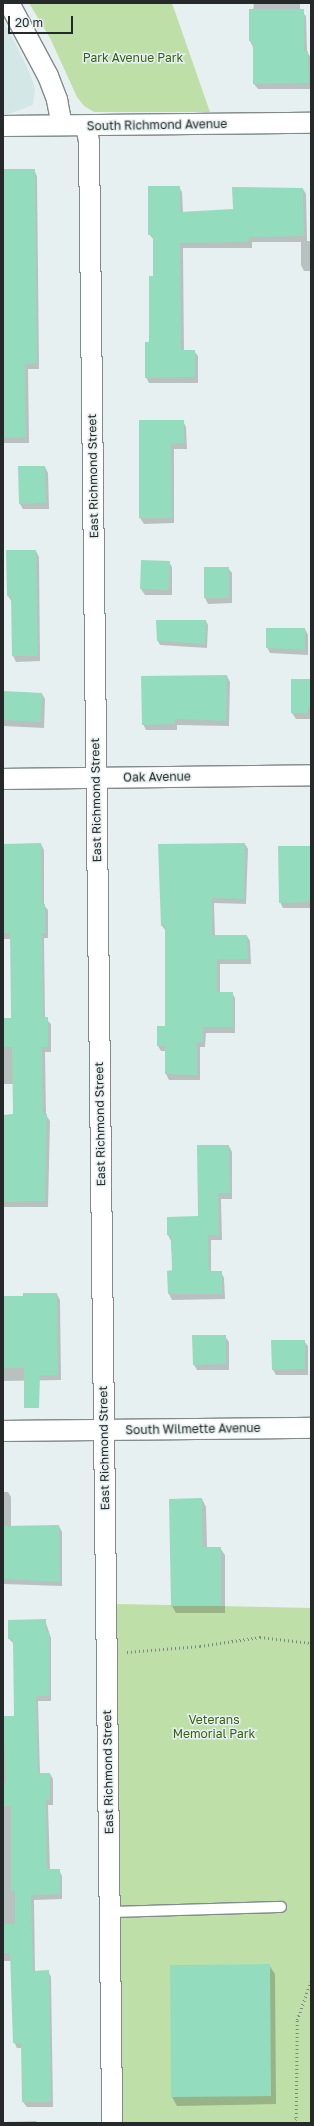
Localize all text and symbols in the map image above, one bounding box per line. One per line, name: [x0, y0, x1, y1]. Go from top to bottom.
scale bar: [10, 8, 75, 34]
text: 20 m: [15, 15, 43, 30]
park label: Park Avenue Park: [83, 51, 183, 65]
street label: South Richmond Avenue: [87, 117, 227, 133]
street label: East Richmond Street: [85, 414, 101, 538]
street label: East Richmond Street: [88, 738, 104, 862]
street label: Oak Avenue: [123, 769, 191, 785]
street label: East Richmond Street: [92, 1062, 108, 1186]
street label: East Richmond Street: [96, 1386, 112, 1510]
street label: South Wilmette Avenue: [125, 1421, 261, 1437]
street label: East Richmond Street: [100, 1710, 116, 1834]
park label: Veterans Memorial Park: [173, 1713, 255, 1741]

